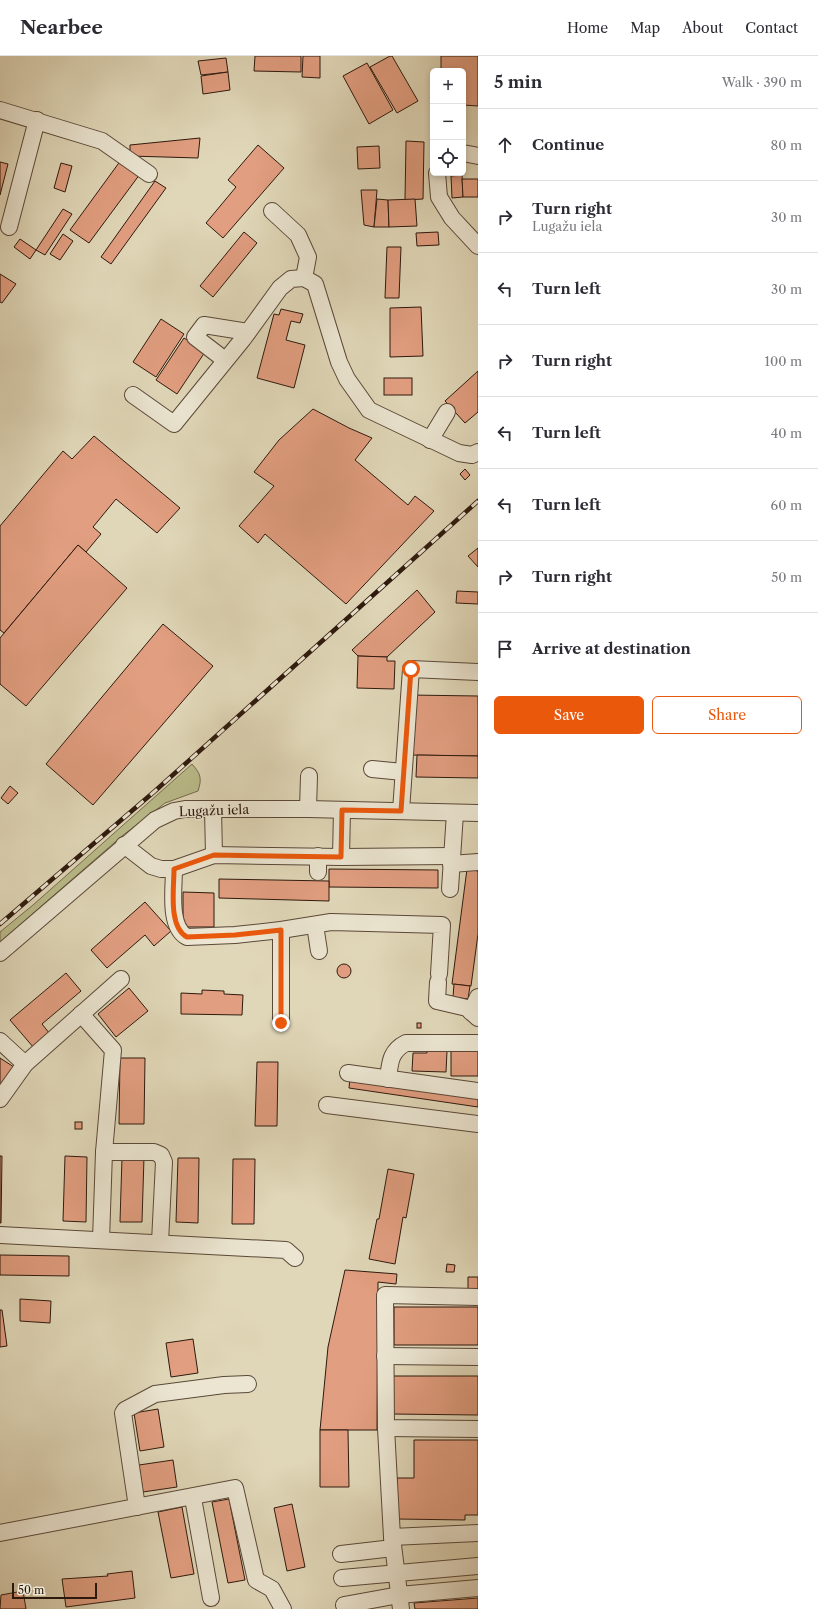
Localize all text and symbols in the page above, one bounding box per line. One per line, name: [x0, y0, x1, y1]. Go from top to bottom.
text: Nearbee: [20, 16, 103, 39]
text: Home: [567, 19, 608, 37]
text: Map: [630, 19, 660, 37]
text: About: [682, 19, 723, 37]
text: Contact: [745, 19, 798, 37]
map controls: [430, 68, 466, 176]
button: +: [430, 68, 466, 104]
text: 5 min: [494, 72, 542, 92]
text: Walk · 390 m: [722, 74, 802, 90]
button: −: [430, 104, 466, 140]
icon: ahead: [494, 134, 516, 156]
text: Continue: [532, 135, 604, 154]
text: 80 m: [770, 137, 802, 153]
button: locate: [430, 140, 466, 176]
text: Turn right: [532, 199, 612, 218]
icon: right: [494, 206, 516, 228]
text: 30 m: [771, 209, 802, 225]
text: Lugažu iela: [532, 218, 602, 234]
icon: left: [494, 278, 516, 300]
text: Turn left: [532, 279, 601, 298]
text: 30 m: [771, 281, 802, 297]
icon: right: [494, 350, 516, 372]
text: Turn right: [532, 351, 612, 370]
text: 100 m: [764, 353, 802, 369]
icon: left: [494, 422, 516, 444]
text: Turn left: [532, 423, 601, 442]
text: 40 m: [771, 425, 802, 441]
icon: left: [494, 494, 516, 516]
text: Turn left: [532, 495, 601, 514]
text: 60 m: [771, 497, 802, 513]
icon: right: [494, 566, 516, 588]
text: Turn right: [532, 567, 612, 586]
text: 50 m: [771, 569, 802, 585]
icon: arrive: [494, 638, 516, 660]
text: Arrive at destination: [532, 639, 691, 658]
route start: [402, 660, 420, 678]
button: Save: [494, 696, 644, 734]
button: Share: [652, 696, 802, 734]
street label: Lugažu iela: [179, 801, 250, 819]
route end: [272, 1014, 290, 1032]
scale bar: [12, 1581, 97, 1600]
text: 50 m: [18, 1583, 44, 1597]

